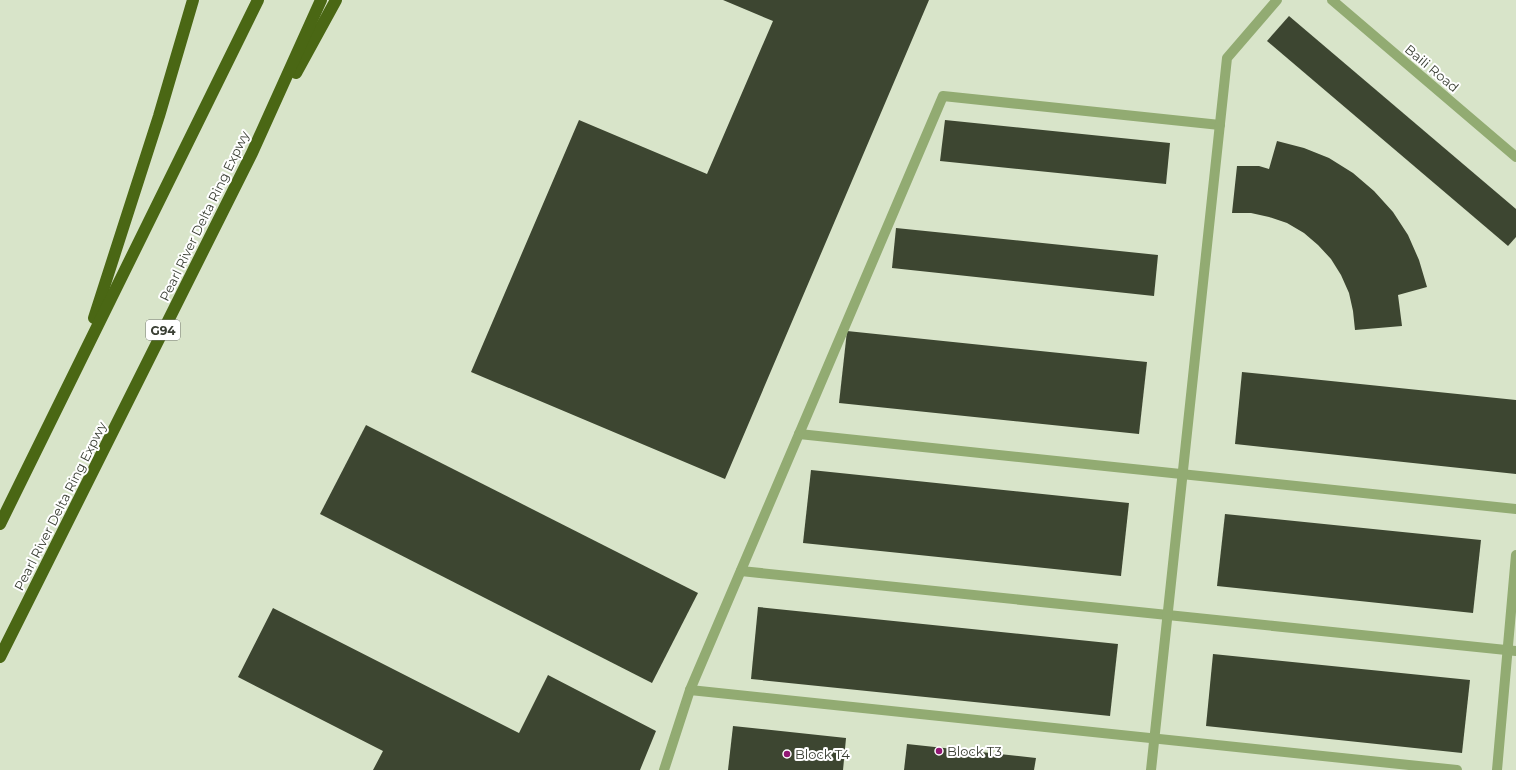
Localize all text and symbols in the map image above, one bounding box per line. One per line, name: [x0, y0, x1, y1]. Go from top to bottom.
street label: Baili Road: [1402, 41, 1462, 95]
street label: Pearl River Delta Ring Expwy: [156, 127, 253, 304]
road number: G94: [146, 320, 180, 340]
street label: Pearl River Delta Ring Expwy: [10, 418, 110, 593]
place label: Block T3: [947, 743, 1002, 759]
place label: Block T4: [795, 746, 850, 762]
marker: Block T3: [934, 746, 944, 756]
marker: Block T4: [782, 749, 792, 759]

